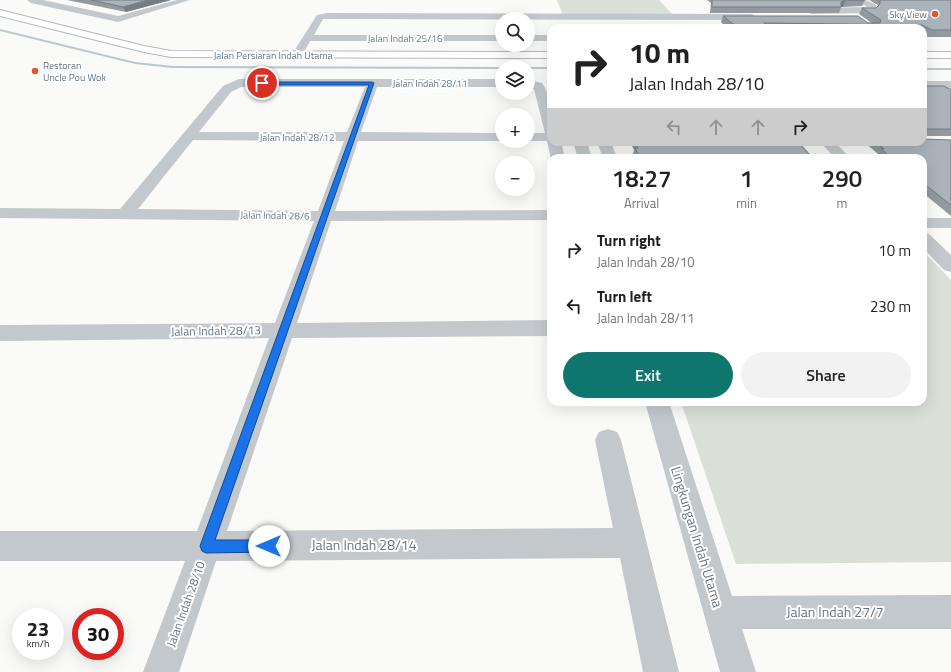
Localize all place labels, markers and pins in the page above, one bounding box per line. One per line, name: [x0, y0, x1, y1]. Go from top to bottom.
place label: Sky View: [889, 7, 927, 22]
marker: Sky View: [930, 9, 940, 19]
place label: Restoran Uncle Pou Wok: [43, 58, 106, 85]
marker: Restoran Uncle Pou Wok: [30, 66, 40, 76]
pin: [245, 66, 279, 100]

